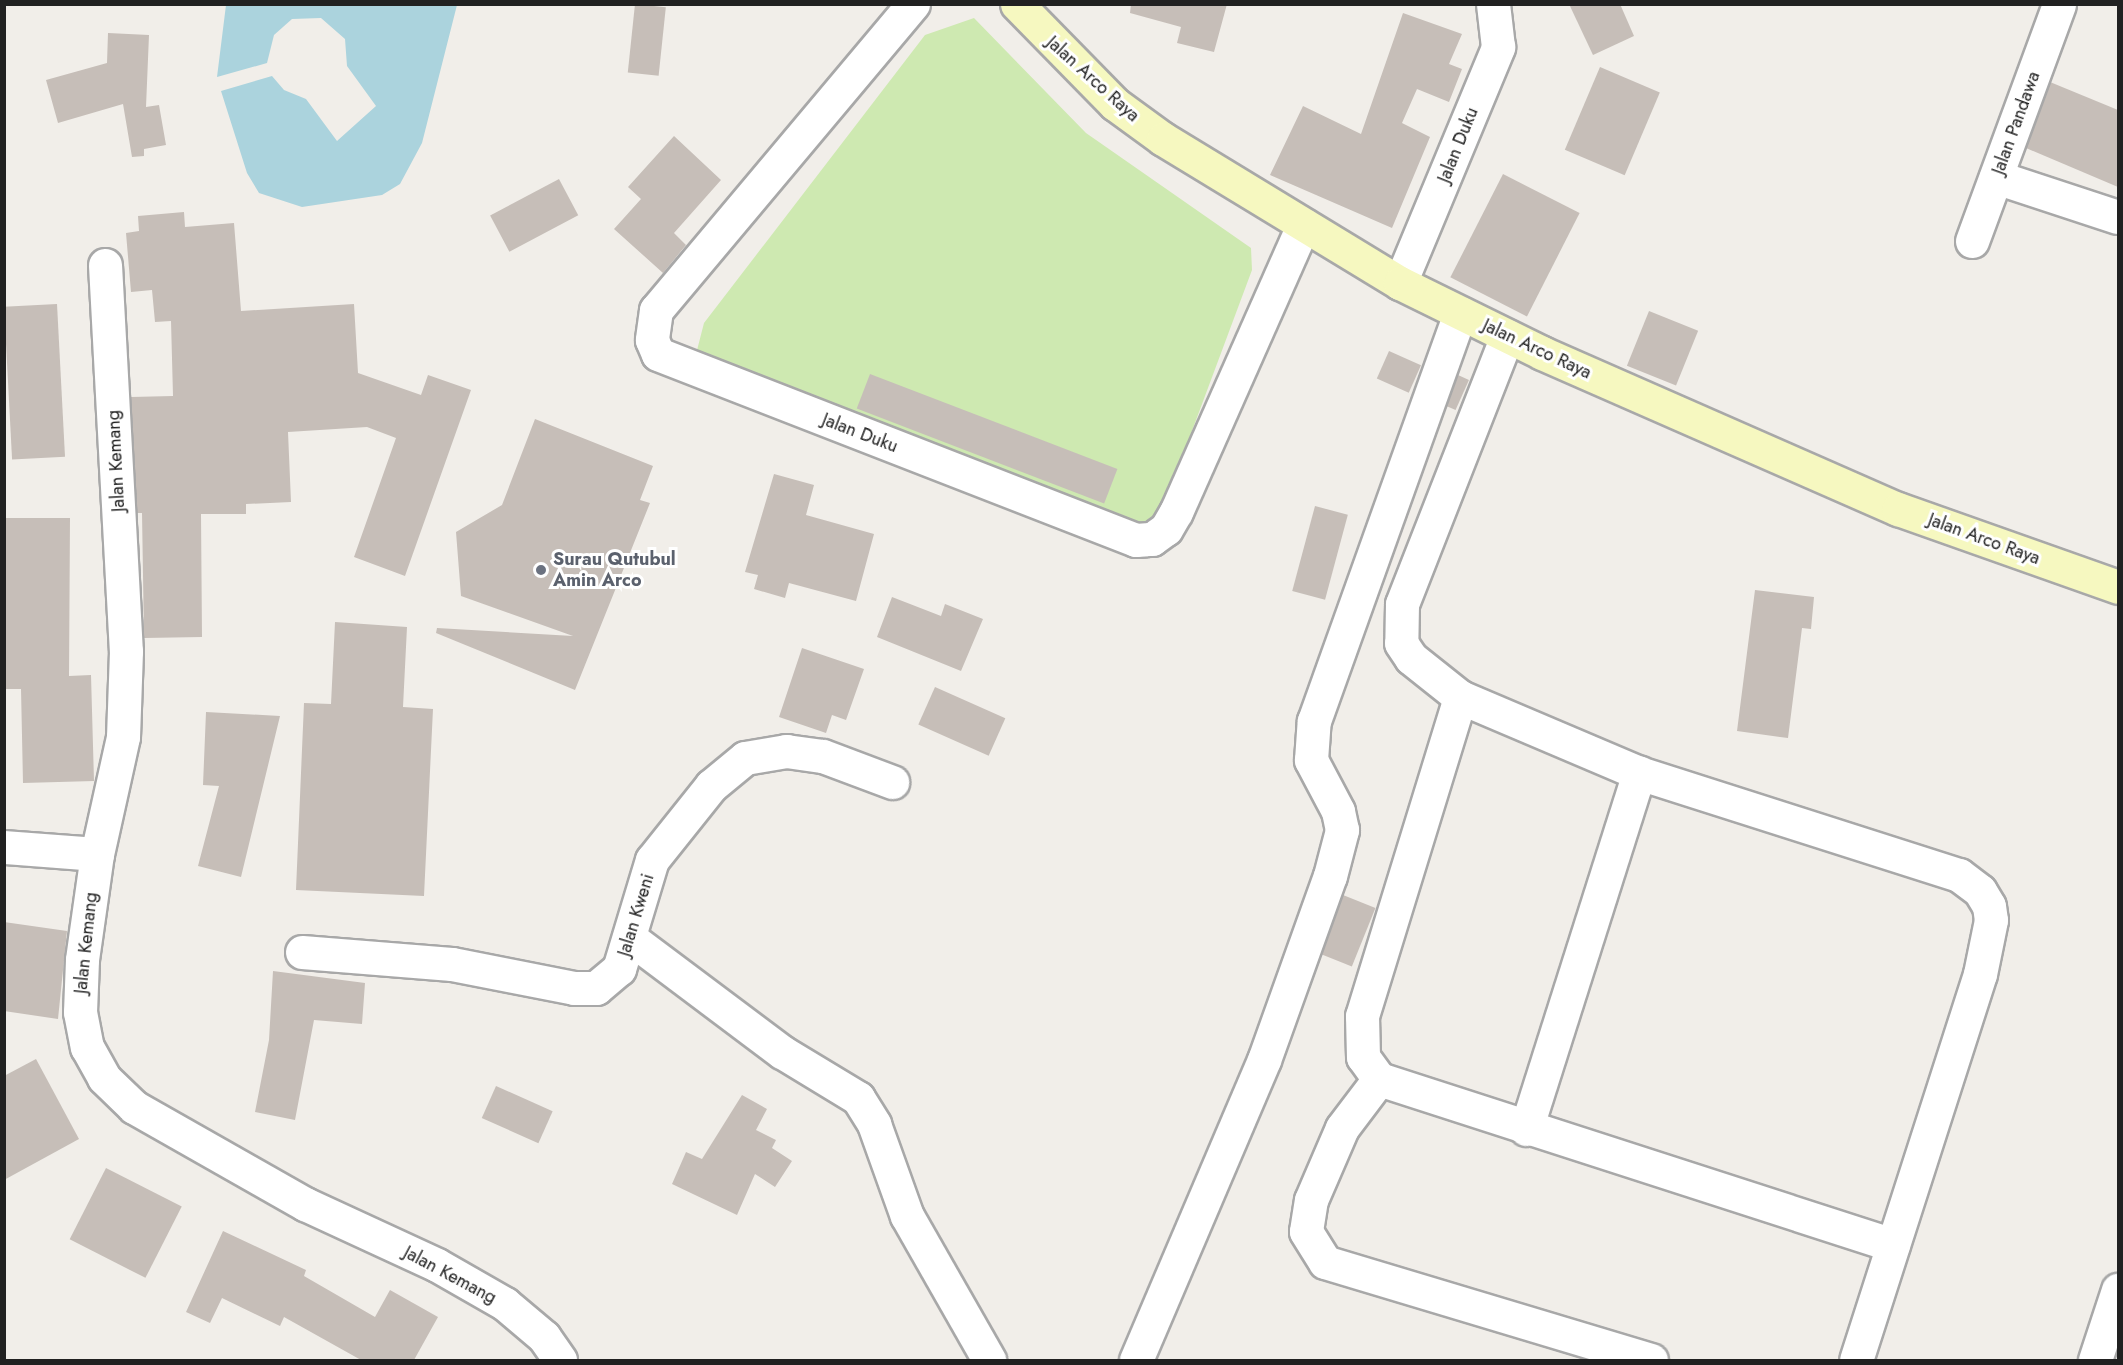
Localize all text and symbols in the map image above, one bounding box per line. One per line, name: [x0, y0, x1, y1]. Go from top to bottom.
street label: Jalan Arco Raya: [1042, 32, 1144, 126]
street label: Jalan Pandawa: [1987, 69, 2045, 177]
street label: Jalan Duku: [1433, 104, 1483, 186]
street label: Jalan Arco Raya: [1479, 314, 1595, 384]
street label: Jalan Duku: [819, 409, 901, 457]
street label: Jalan Kemang: [103, 410, 129, 512]
street label: Jalan Arco Raya: [1925, 509, 2043, 569]
place label: Surau Qutubul Amin Arco: [553, 549, 676, 592]
marker: Surau Qutubul Amin Arco: [534, 563, 548, 577]
street label: Jalan Kweni: [613, 871, 659, 959]
street label: Jalan Kemang: [70, 891, 102, 995]
street label: Jalan Kemang: [400, 1242, 500, 1308]

